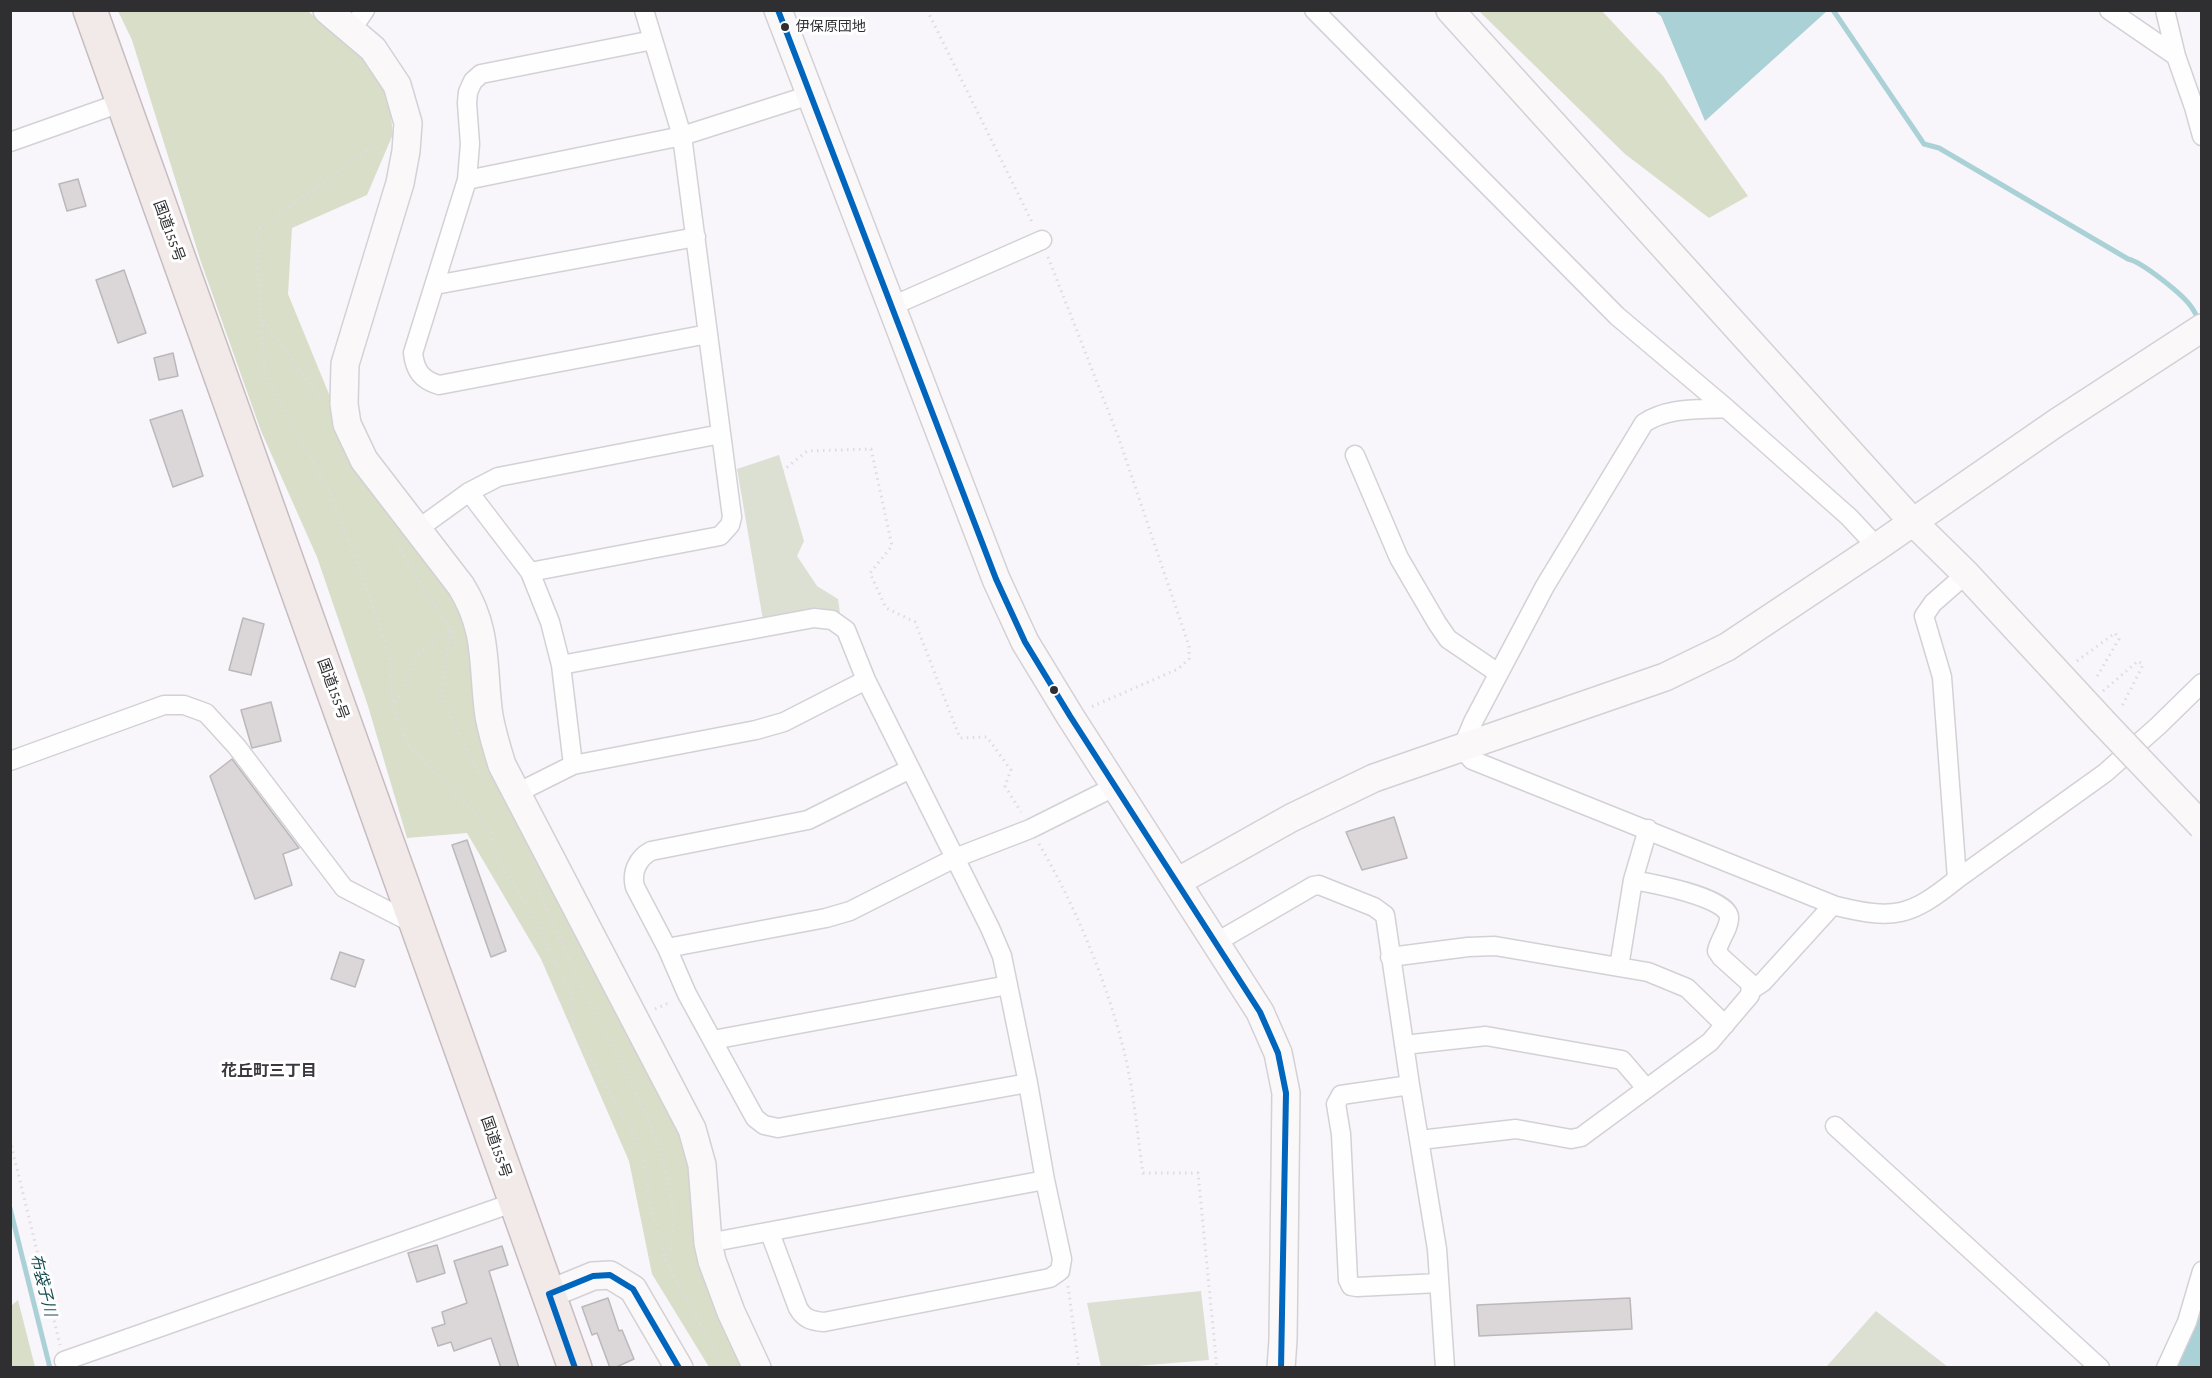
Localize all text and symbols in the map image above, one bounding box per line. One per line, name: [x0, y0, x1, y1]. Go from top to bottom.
place label: 伊保原団地: [796, 19, 866, 35]
marker: 伊保原団地: [779, 21, 791, 33]
street label: 国道155号: [150, 198, 188, 264]
street label: 国道155号: [314, 656, 352, 722]
unlabelled marker: [1048, 684, 1060, 696]
district label: 花丘町三丁目: [221, 1061, 317, 1081]
street label: 国道155号: [477, 1114, 515, 1180]
water label: 布袋子川: [26, 1252, 60, 1318]

